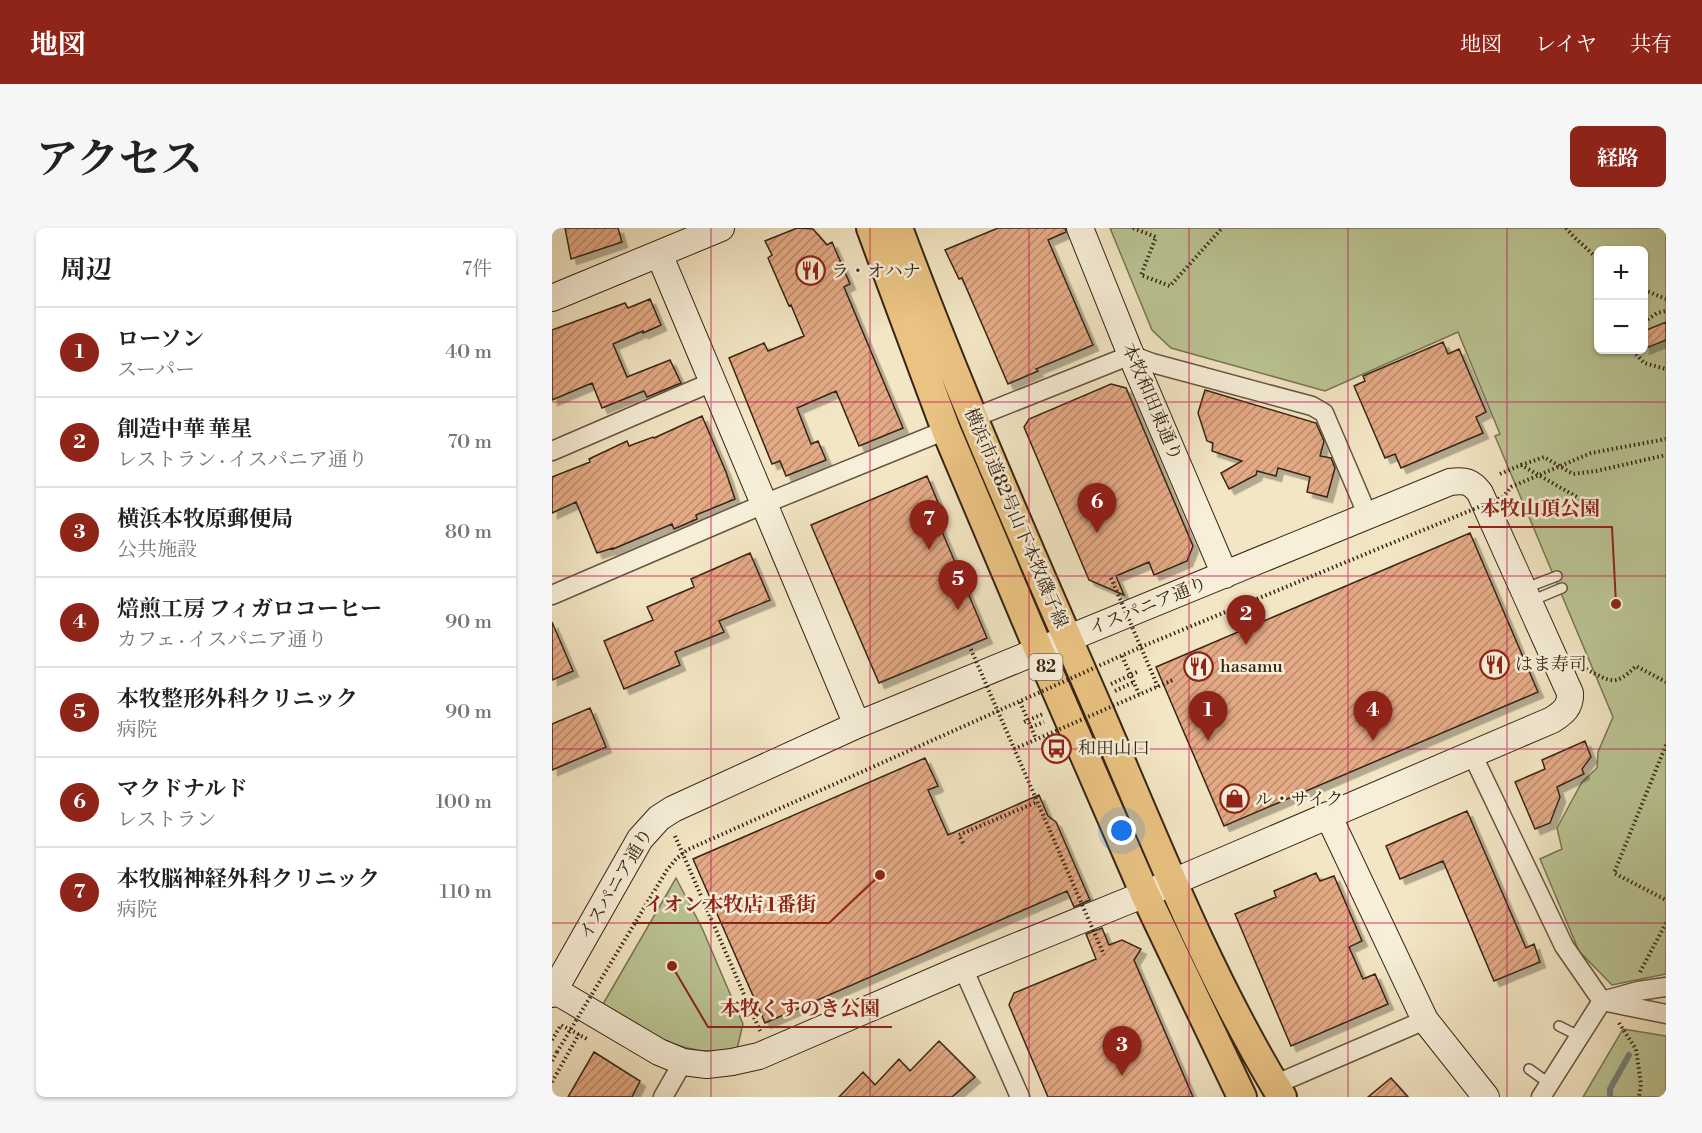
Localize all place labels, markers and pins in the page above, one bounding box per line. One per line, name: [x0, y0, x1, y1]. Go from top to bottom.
restaurant icon: ラ・オハナ: [794, 255, 826, 287]
place label: ラ・オハナ: [831, 260, 921, 283]
pin: 6: [1078, 484, 1116, 533]
callout: 本牧山頂公園: [1468, 489, 1612, 527]
pin: 7: [910, 500, 949, 550]
pin: 5: [938, 560, 978, 610]
pin: 2: [1226, 596, 1266, 645]
restaurant icon: はま寿司: [1478, 648, 1510, 680]
restaurant icon: hasamu: [1183, 650, 1215, 682]
place label: はま寿司: [1515, 653, 1587, 676]
place label: hasamu: [1220, 655, 1284, 678]
pin: 1: [1188, 692, 1228, 741]
pin: 4: [1354, 692, 1392, 741]
bus stop icon: 和田山口: [1041, 732, 1073, 764]
place label: 和田山口: [1078, 737, 1150, 760]
shop icon: ル・サイク: [1218, 783, 1250, 815]
place label: ル・サイク: [1255, 788, 1343, 811]
callout: イオン本牧店 1番街: [632, 885, 829, 923]
callout: 本牧くすのき公園: [708, 989, 892, 1027]
pin: 3: [1102, 1026, 1142, 1076]

